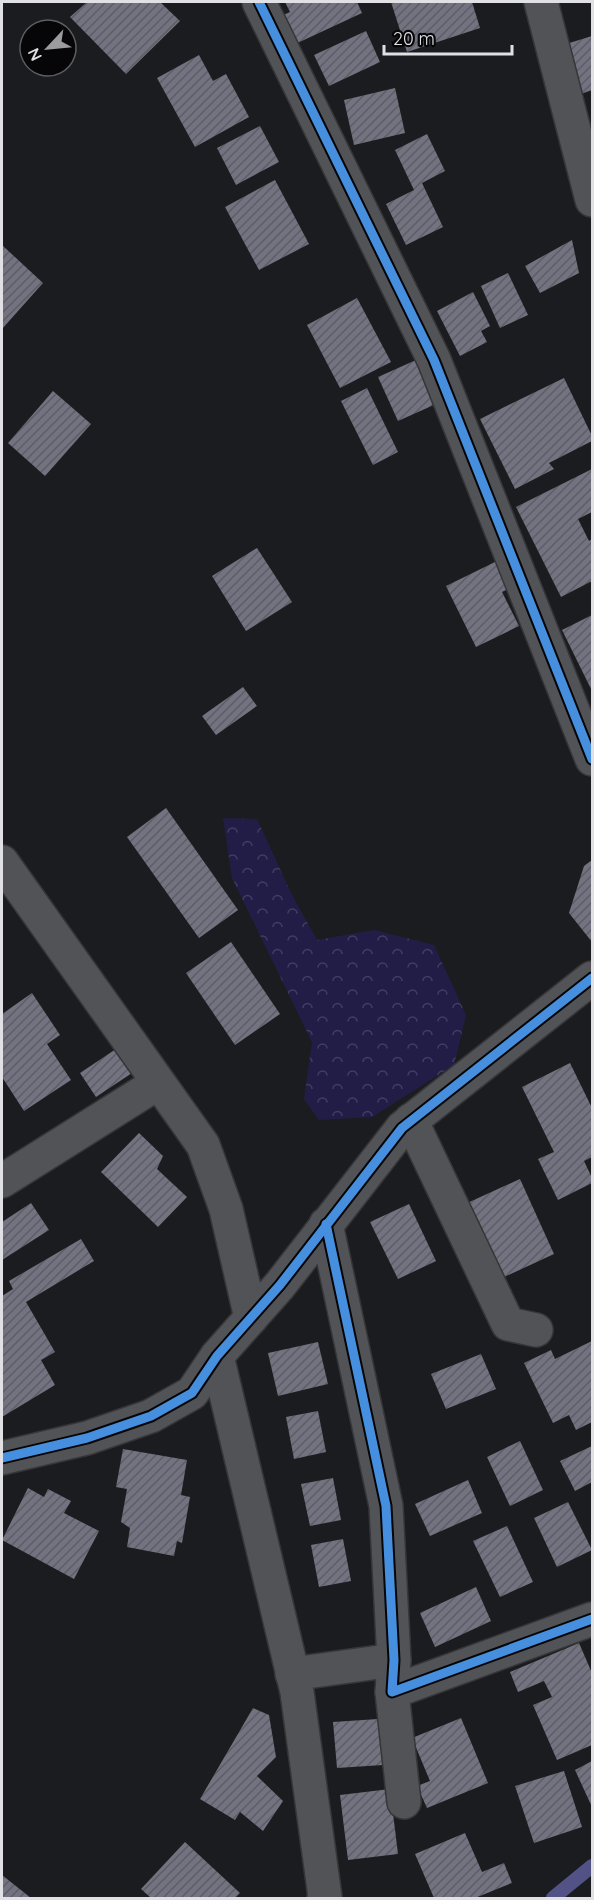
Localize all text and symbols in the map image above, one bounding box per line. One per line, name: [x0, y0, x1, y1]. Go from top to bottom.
north arrow: [18, 18, 78, 78]
scale bar: [384, 18, 512, 56]
text: 20 m: [393, 27, 435, 50]
text: N: [23, 45, 46, 64]

